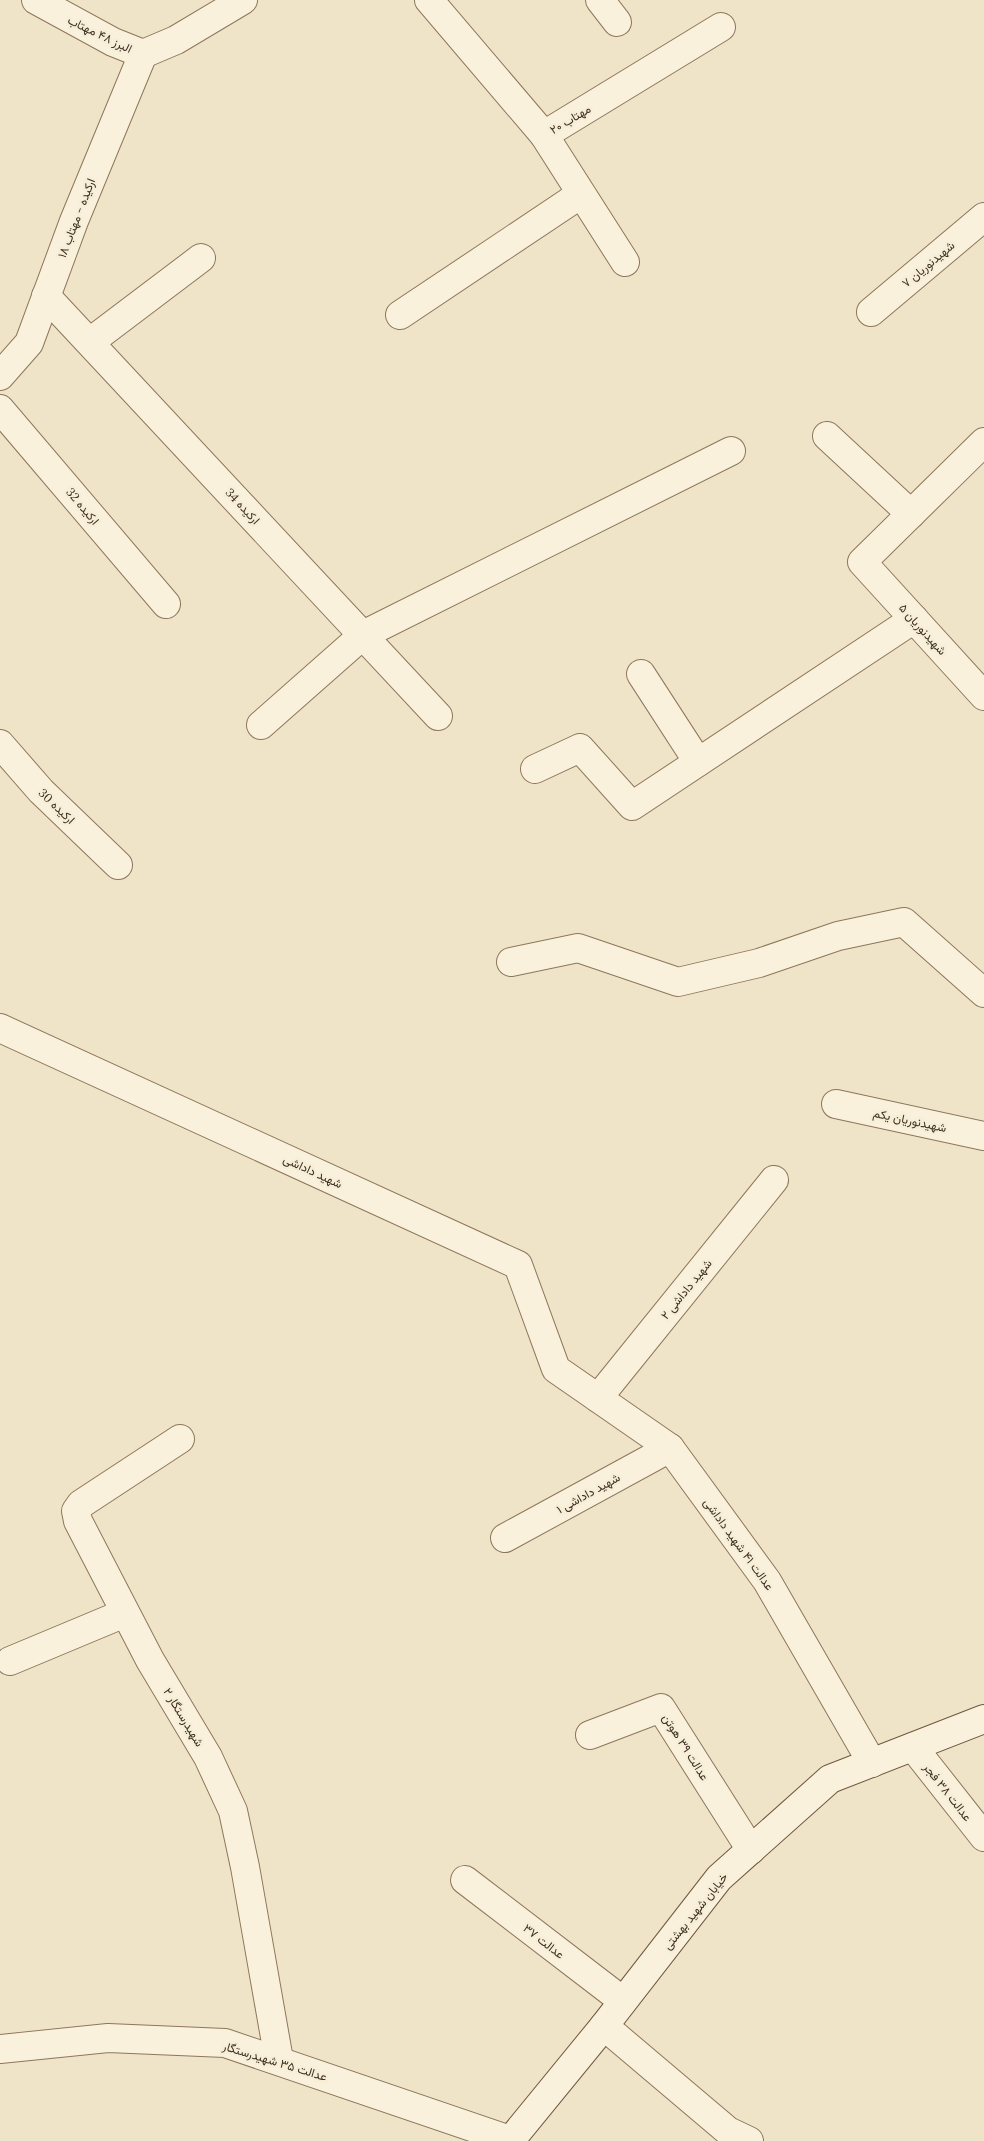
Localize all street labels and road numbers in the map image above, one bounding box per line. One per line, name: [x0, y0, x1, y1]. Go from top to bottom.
street label: البرز ۴۸ مهتاب: [65, 12, 135, 57]
street label: مهتاب ۲۰: [547, 101, 594, 138]
street label: ارکیده - مهتاب ۱۸: [54, 176, 99, 260]
street label: شهیدنوریان ۷: [899, 238, 958, 291]
street label: ارکیده 32: [62, 484, 103, 528]
street label: ارکیده 34: [222, 485, 263, 528]
street label: شهیدنوریان ۵: [895, 600, 950, 659]
street label: ارکیده 30: [35, 785, 78, 828]
street label: شهیدنوریان یکم: [872, 1105, 948, 1136]
street label: شهید داداشی: [281, 1151, 345, 1192]
street label: شهید داداشی ۲: [657, 1256, 716, 1323]
street label: شهید داداشی ۱: [554, 1469, 623, 1517]
street label: عدالت ۴۱ شهید داداشی: [700, 1495, 777, 1594]
street label: شهیدرستگار ۲: [160, 1685, 207, 1750]
street label: عدالت ۳۹ هوتن: [659, 1711, 713, 1784]
street label: عدالت ۳۸ فجر: [919, 1759, 975, 1825]
street label: خیابان شهید بهشتی: [659, 1870, 731, 1953]
street label: عدالت ۳۷: [520, 1920, 568, 1962]
street label: عدالت ۳۵ شهیدرستگار: [220, 2038, 329, 2085]

